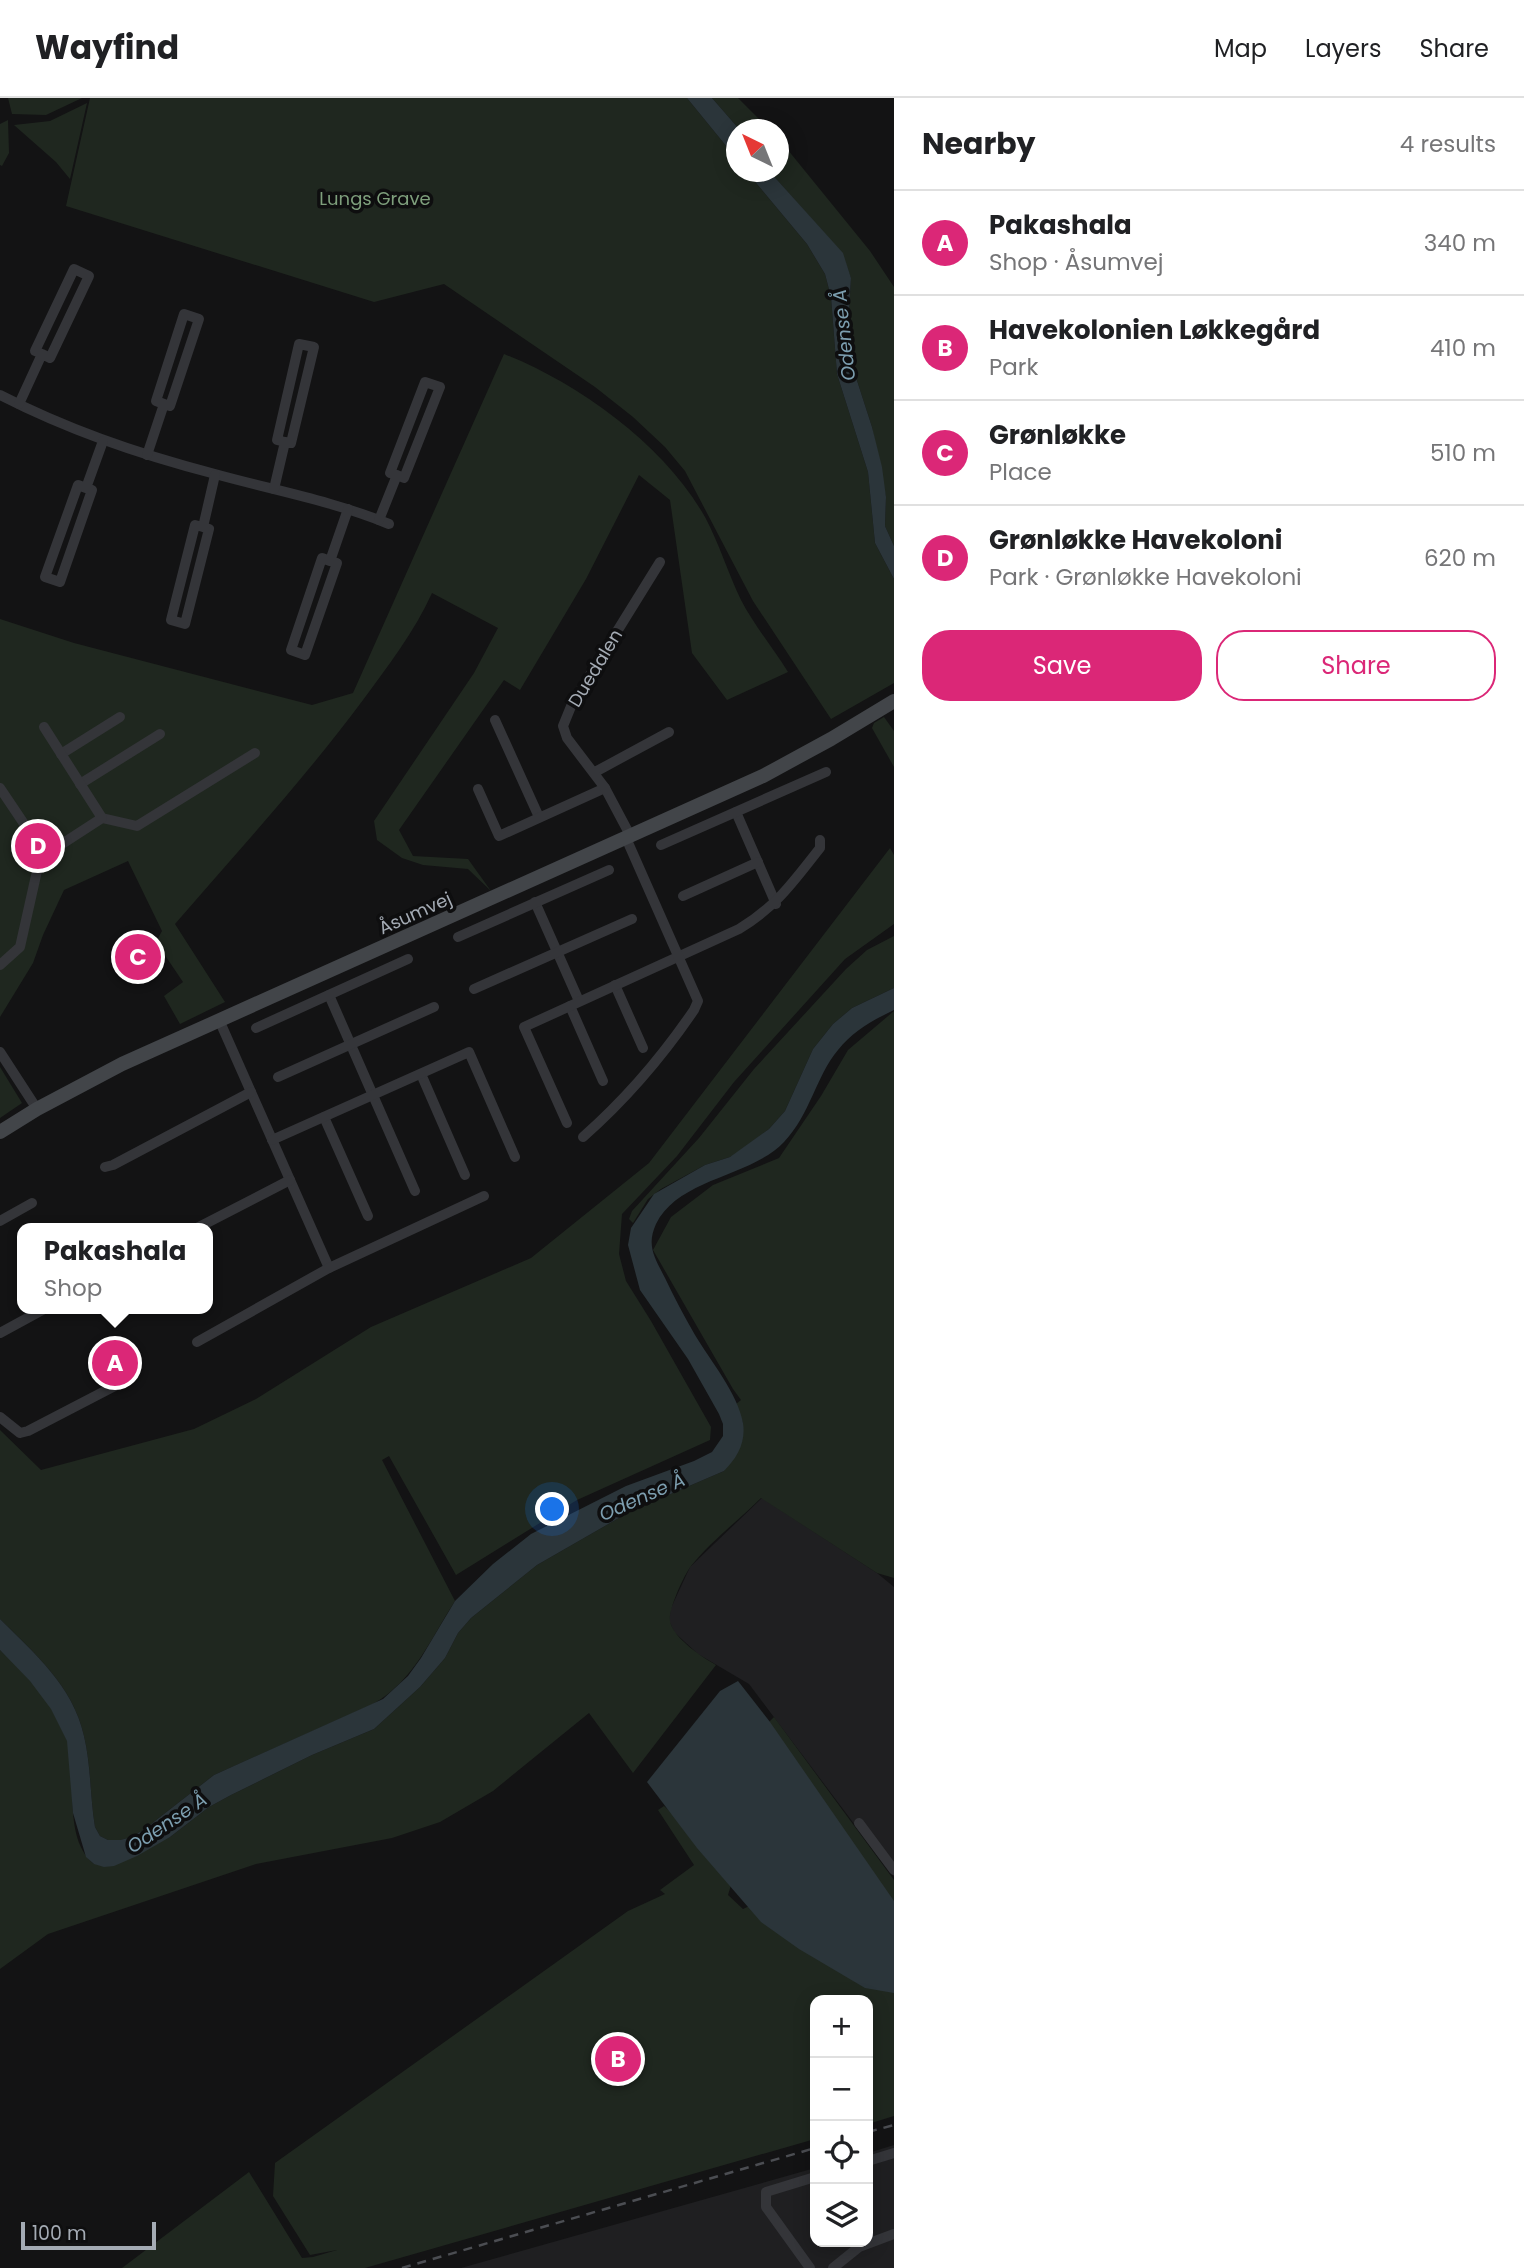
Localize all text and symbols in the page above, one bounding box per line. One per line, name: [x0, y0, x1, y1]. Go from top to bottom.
text: Wayfind: [35, 24, 179, 71]
text: Map: [1214, 32, 1267, 65]
text: Layers: [1305, 32, 1381, 65]
text: Share: [1419, 32, 1489, 65]
north arrow: [726, 119, 789, 182]
text: Nearby: [922, 122, 1036, 165]
text: 4 results: [1400, 128, 1496, 160]
park label: Lungs Grave: [319, 186, 431, 211]
text: Pakashala: [989, 207, 1132, 243]
text: A: [937, 227, 953, 259]
text: 340 m: [1424, 227, 1496, 259]
text: Shop · Åsumvej: [989, 246, 1163, 278]
water label: Odense Å: [826, 288, 862, 382]
text: Havekolonien Løkkegård: [989, 312, 1320, 348]
text: B: [937, 332, 953, 364]
text: 410 m: [1430, 332, 1496, 364]
text: Park: [989, 351, 1038, 383]
text: Grønløkke: [989, 417, 1126, 453]
text: C: [936, 437, 954, 469]
text: 510 m: [1430, 437, 1496, 469]
text: Place: [989, 456, 1052, 488]
text: Grønløkke Havekoloni: [989, 522, 1283, 558]
text: D: [937, 542, 953, 574]
text: 620 m: [1424, 542, 1496, 574]
text: Park · Grønløkke Havekoloni: [989, 561, 1302, 593]
street label: Duedalen: [562, 624, 628, 712]
button: Save: [922, 630, 1202, 701]
button: Share: [1216, 630, 1496, 701]
pin: D: [15, 820, 61, 872]
street label: Åsumvej: [375, 886, 455, 940]
pin: C: [115, 931, 161, 983]
popup: [17, 1223, 213, 1314]
text: Pakashala: [44, 1233, 186, 1269]
text: Shop: [44, 1272, 102, 1304]
pin: A: [92, 1337, 138, 1389]
water label: Odense Å: [595, 1466, 689, 1528]
your location: [535, 1492, 569, 1526]
water label: Odense Å: [121, 1786, 213, 1860]
map controls: [810, 1995, 873, 2247]
button: +: [810, 1995, 873, 2058]
pin: B: [595, 2033, 641, 2085]
button: −: [810, 2058, 873, 2121]
button: locate: [810, 2121, 873, 2184]
button: layers: [810, 2184, 873, 2247]
scale bar: [21, 2219, 156, 2251]
text: 100 m: [32, 2220, 87, 2247]

